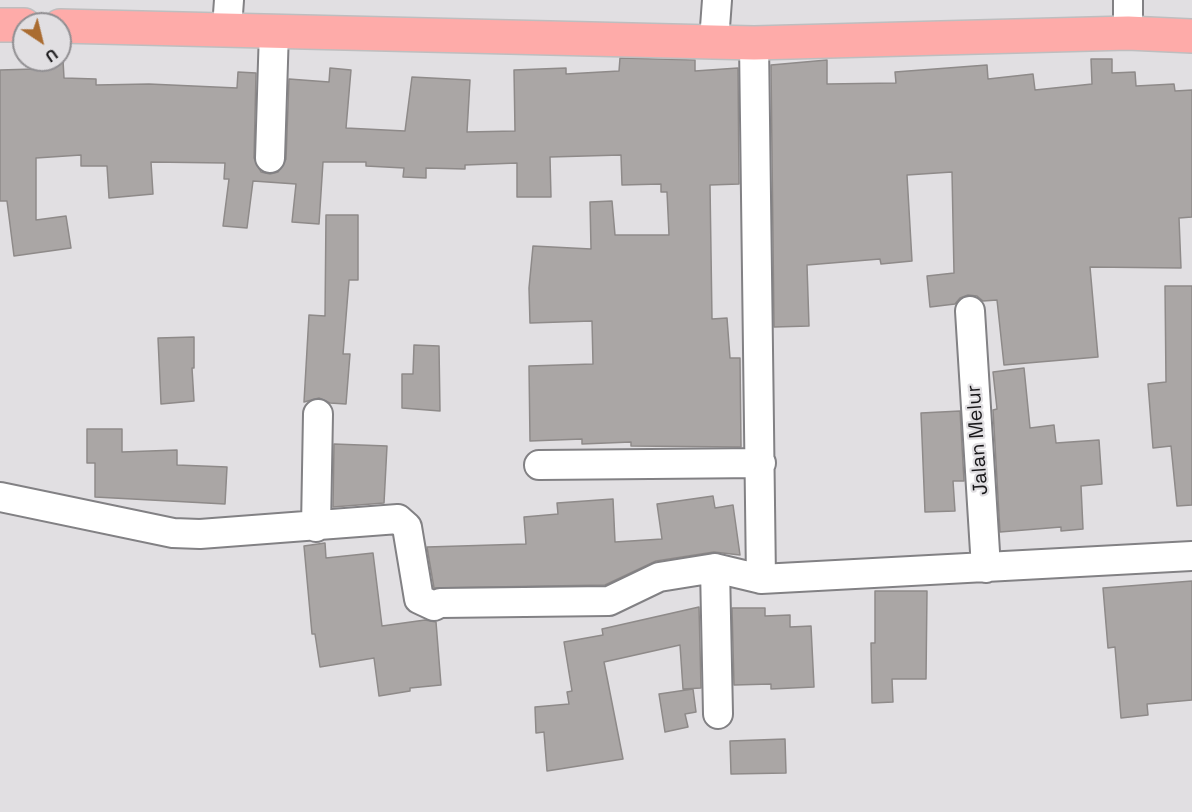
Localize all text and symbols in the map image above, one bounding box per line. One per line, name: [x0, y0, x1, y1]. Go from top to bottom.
north arrow: [12, 12, 72, 72]
text: U: [41, 44, 62, 67]
street label: Jalan Melur: [962, 384, 994, 496]

